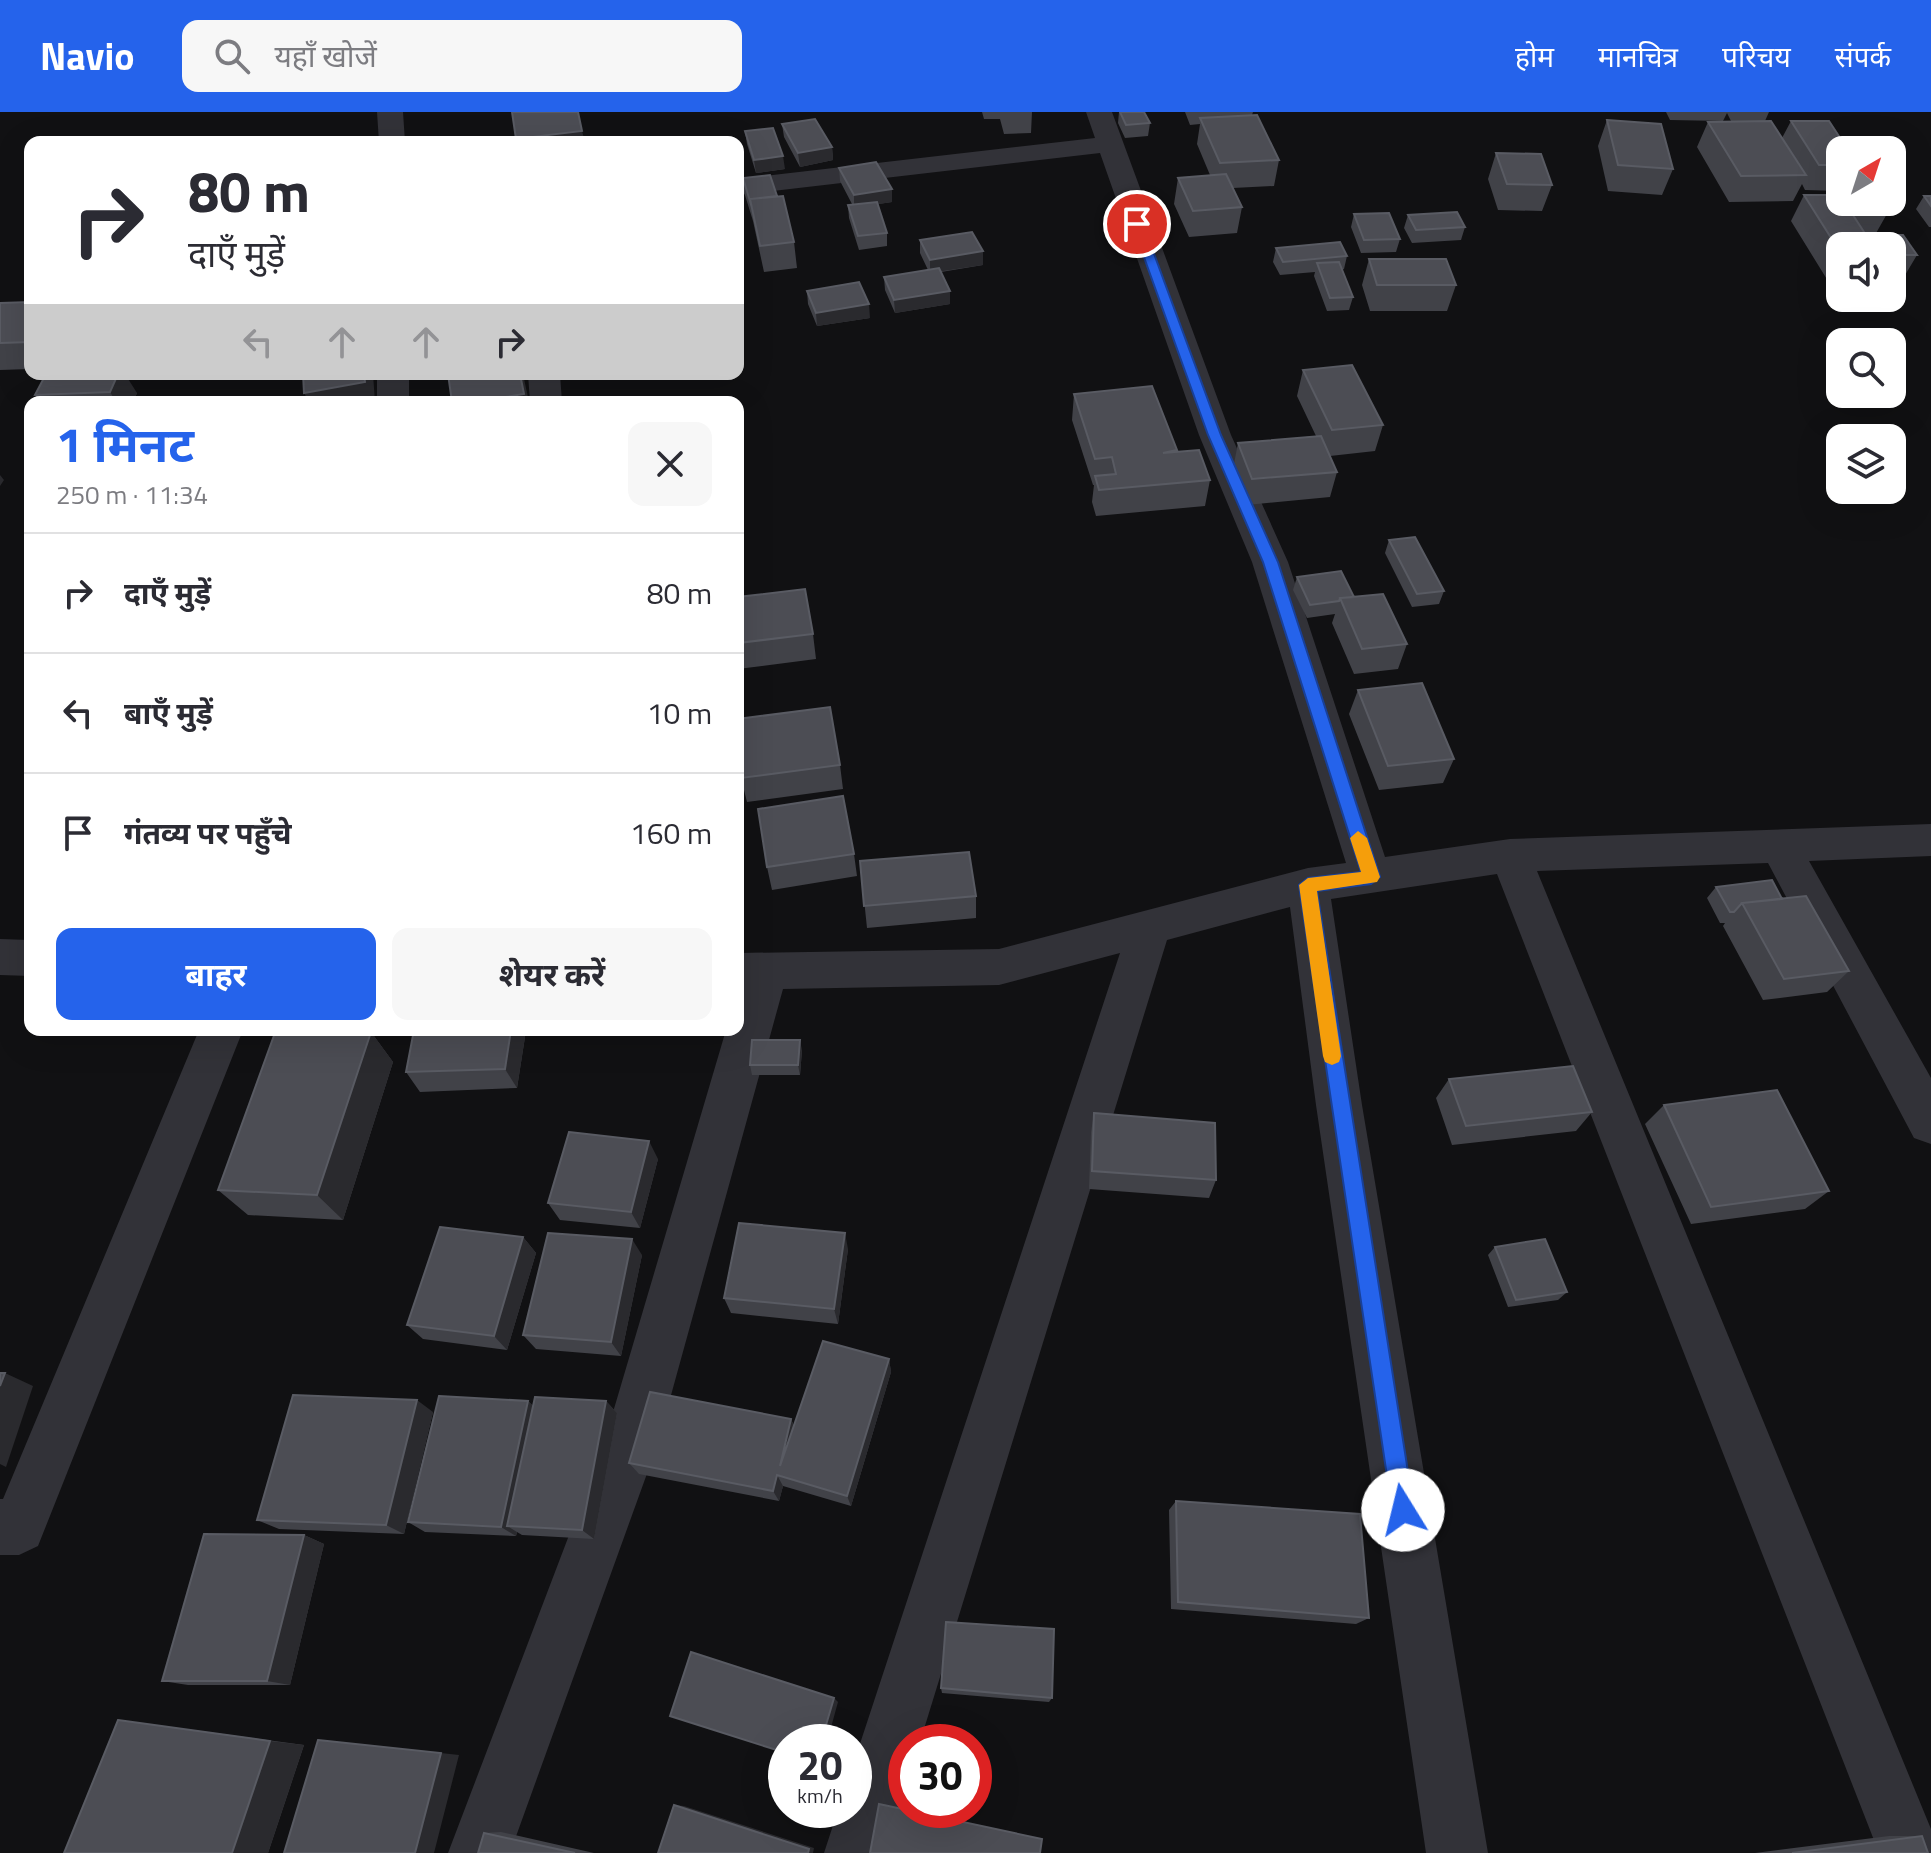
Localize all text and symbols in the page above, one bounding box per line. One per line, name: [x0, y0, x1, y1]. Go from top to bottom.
search box: [182, 20, 742, 92]
text: Navio: [40, 27, 134, 85]
text: यहाँ खोजें: [274, 33, 377, 79]
icon: search: [210, 34, 254, 78]
text: होम: [1515, 35, 1554, 78]
text: मानचित्र: [1598, 35, 1678, 78]
text: परिचय: [1722, 35, 1791, 78]
text: संपर्क: [1835, 35, 1891, 78]
north arrow: [1826, 136, 1906, 216]
map controls: [1826, 136, 1906, 504]
text: 80 m: [188, 149, 310, 234]
icon: right: [56, 168, 160, 272]
pin: [1103, 190, 1171, 258]
icon: arrive: [1115, 202, 1159, 246]
text: दाएँ मुड़ें: [188, 226, 285, 281]
button: sound: [1826, 232, 1906, 312]
icon: left: [236, 320, 280, 364]
icon: ahead: [320, 320, 364, 364]
icon: ahead: [404, 320, 448, 364]
icon: right: [488, 320, 532, 364]
button: search: [1826, 328, 1906, 408]
text: 1 मिनट: [56, 408, 194, 481]
button: close: [628, 422, 712, 506]
button: layers: [1826, 424, 1906, 504]
text: 250 m · 11:34: [56, 475, 208, 514]
text: दाएँ मुड़ें: [124, 570, 211, 616]
text: 80 m: [647, 570, 712, 616]
icon: right: [56, 571, 100, 615]
text: बाएँ मुड़ें: [124, 690, 213, 736]
text: 10 m: [647, 690, 712, 736]
icon: left: [56, 691, 100, 735]
text: गंतव्य पर पहुँचे: [124, 810, 291, 856]
text: 160 m: [630, 810, 712, 856]
icon: arrive: [56, 811, 100, 855]
button: बाहर: [56, 928, 376, 1020]
button: शेयर करें: [392, 928, 712, 1020]
position arrow: [1361, 1468, 1445, 1552]
speed limit sign: 30: [888, 1724, 992, 1828]
text: 20: [798, 1735, 842, 1796]
text: km/h: [797, 1780, 843, 1811]

